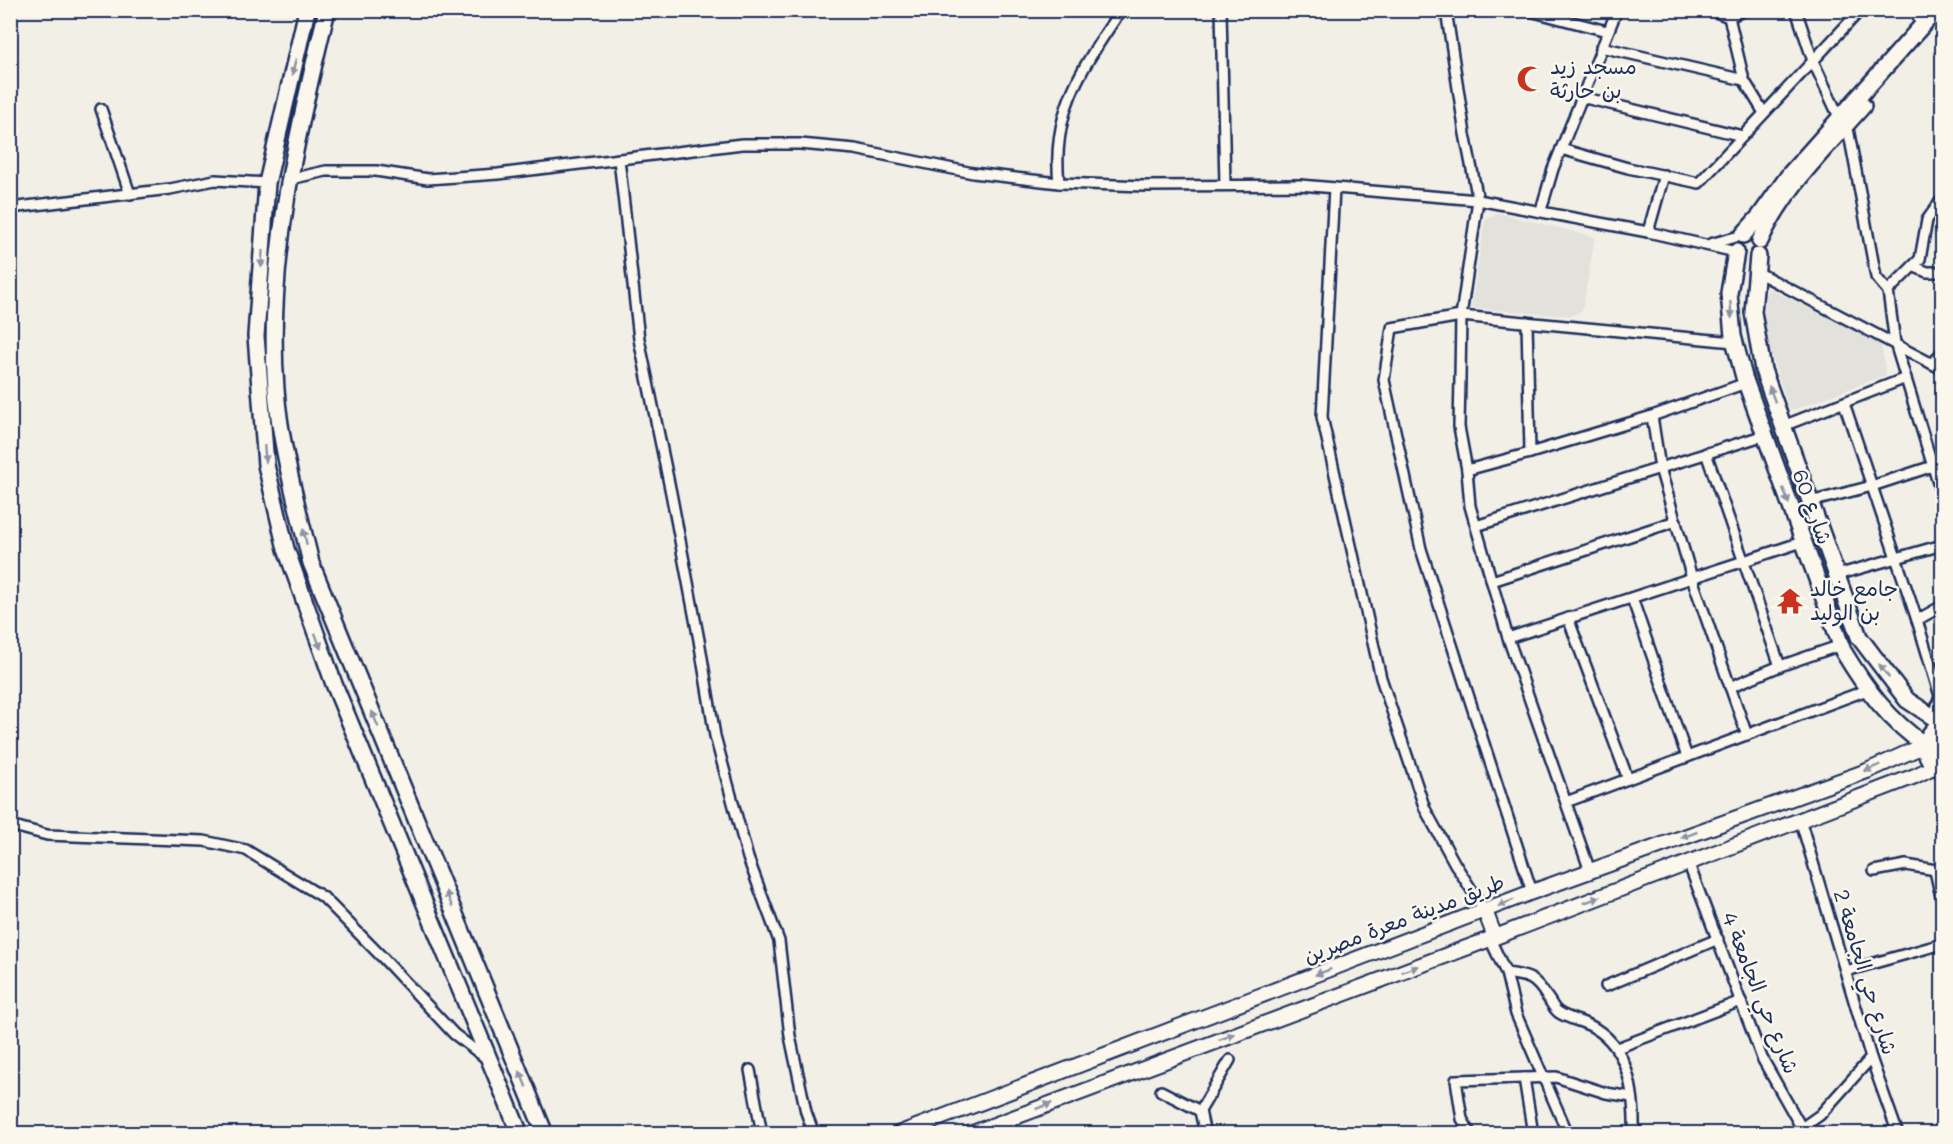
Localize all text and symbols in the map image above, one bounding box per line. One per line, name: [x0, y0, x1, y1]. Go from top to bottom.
place label: مسجد زيد بن حارثة: [1550, 52, 1637, 104]
one-way arrow: [288, 58, 298, 77]
mosque icon: مسجد زيد بن حارثة: [1515, 64, 1545, 94]
one-way arrow: [257, 250, 267, 269]
one-way arrow: [1726, 300, 1735, 319]
one-way arrow: [1766, 385, 1776, 403]
one-way arrow: [260, 444, 270, 463]
street label: شارع 60: [1785, 465, 1839, 549]
one-way arrow: [1782, 487, 1792, 505]
one-way arrow: [300, 527, 309, 546]
place label: جامع خالد بن الوليد: [1810, 574, 1898, 627]
temple icon: جامع خالد بن الوليد: [1775, 586, 1805, 616]
one-way arrow: [314, 632, 324, 650]
one-way arrow: [1878, 663, 1890, 679]
one-way arrow: [370, 709, 380, 727]
one-way arrow: [1862, 763, 1880, 773]
one-way arrow: [1679, 831, 1697, 841]
street label: طريق مدينة معرة مصرين: [1299, 867, 1508, 968]
street label: شارع حي الجامعة 2: [1822, 886, 1904, 1059]
one-way arrow: [444, 890, 453, 908]
one-way arrow: [1583, 895, 1601, 904]
one-way arrow: [1496, 898, 1514, 908]
street label: شارع حي الجامعة 4: [1710, 908, 1806, 1080]
one-way arrow: [1401, 964, 1419, 974]
one-way arrow: [1314, 967, 1332, 977]
one-way arrow: [1218, 1032, 1236, 1042]
one-way arrow: [518, 1070, 528, 1088]
one-way arrow: [1036, 1100, 1054, 1110]

